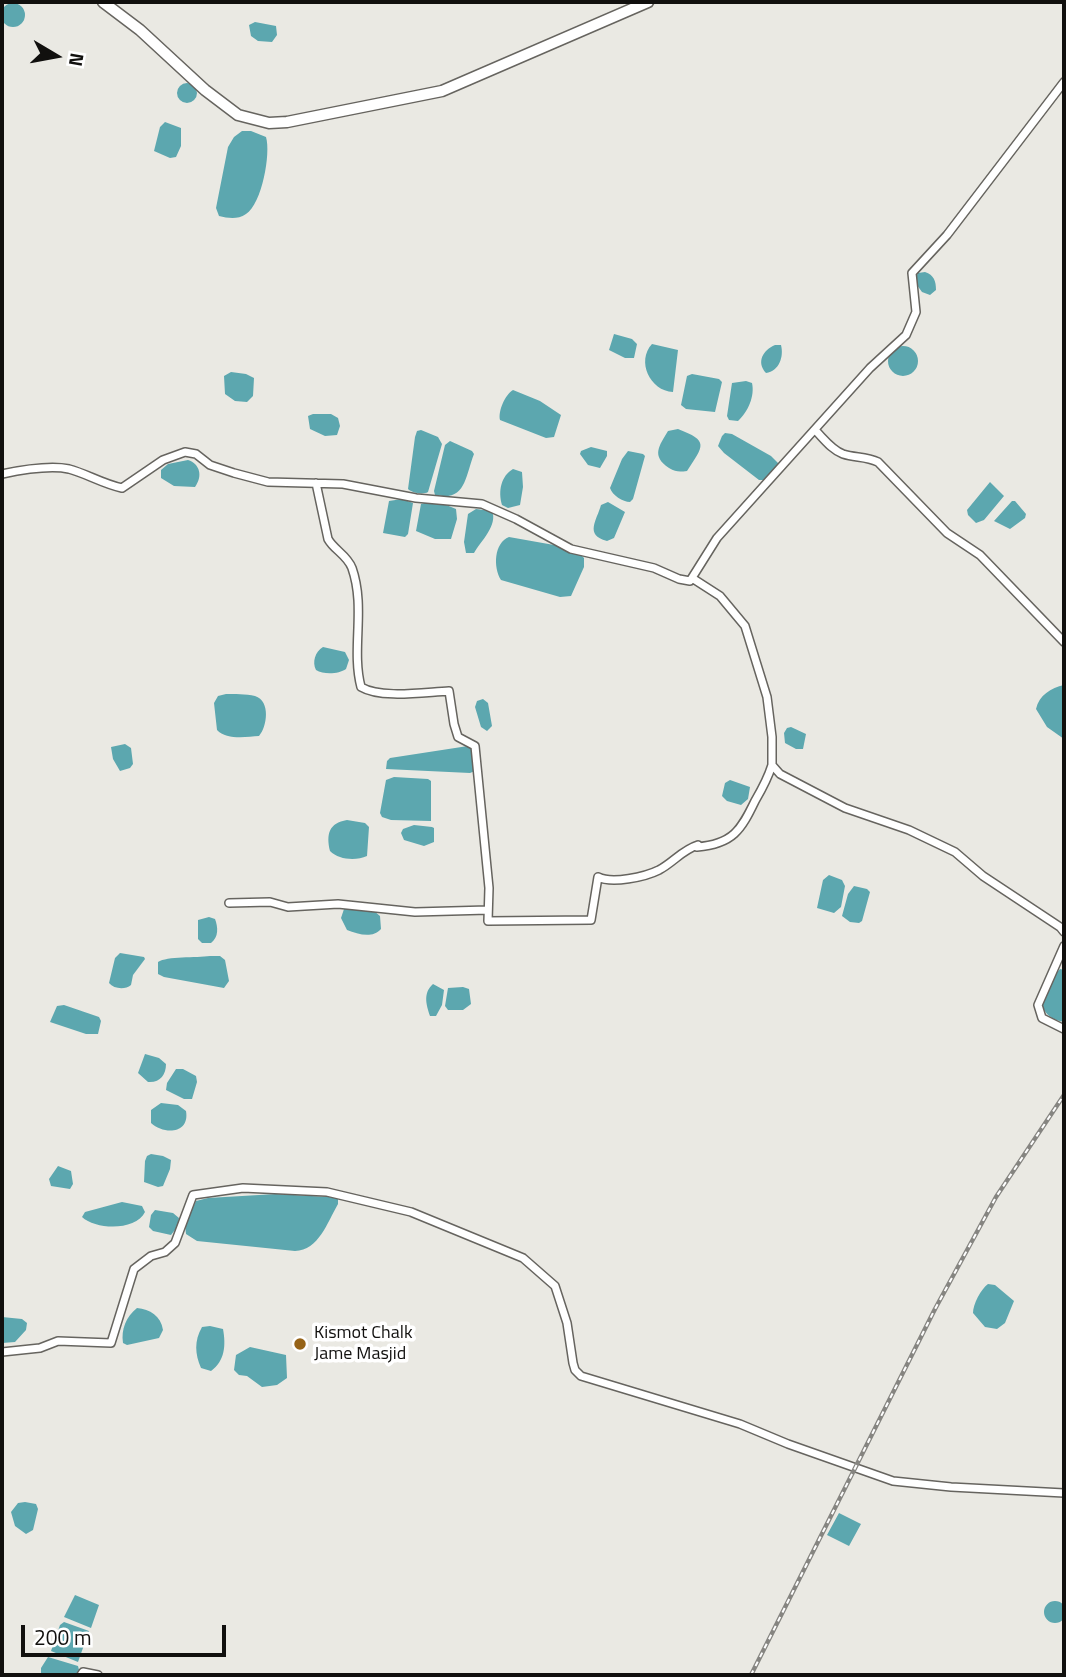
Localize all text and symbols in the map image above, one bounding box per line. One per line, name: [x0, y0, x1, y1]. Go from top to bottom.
north arrow: [21, 21, 91, 91]
text: N: [62, 51, 93, 69]
place label: Kismot Chalk Jame Masjid: [314, 1323, 413, 1366]
marker: Kismot Chalk Jame Masjid: [292, 1336, 308, 1352]
scale bar: [24, 1610, 229, 1654]
text: 200 m: [34, 1621, 91, 1653]

